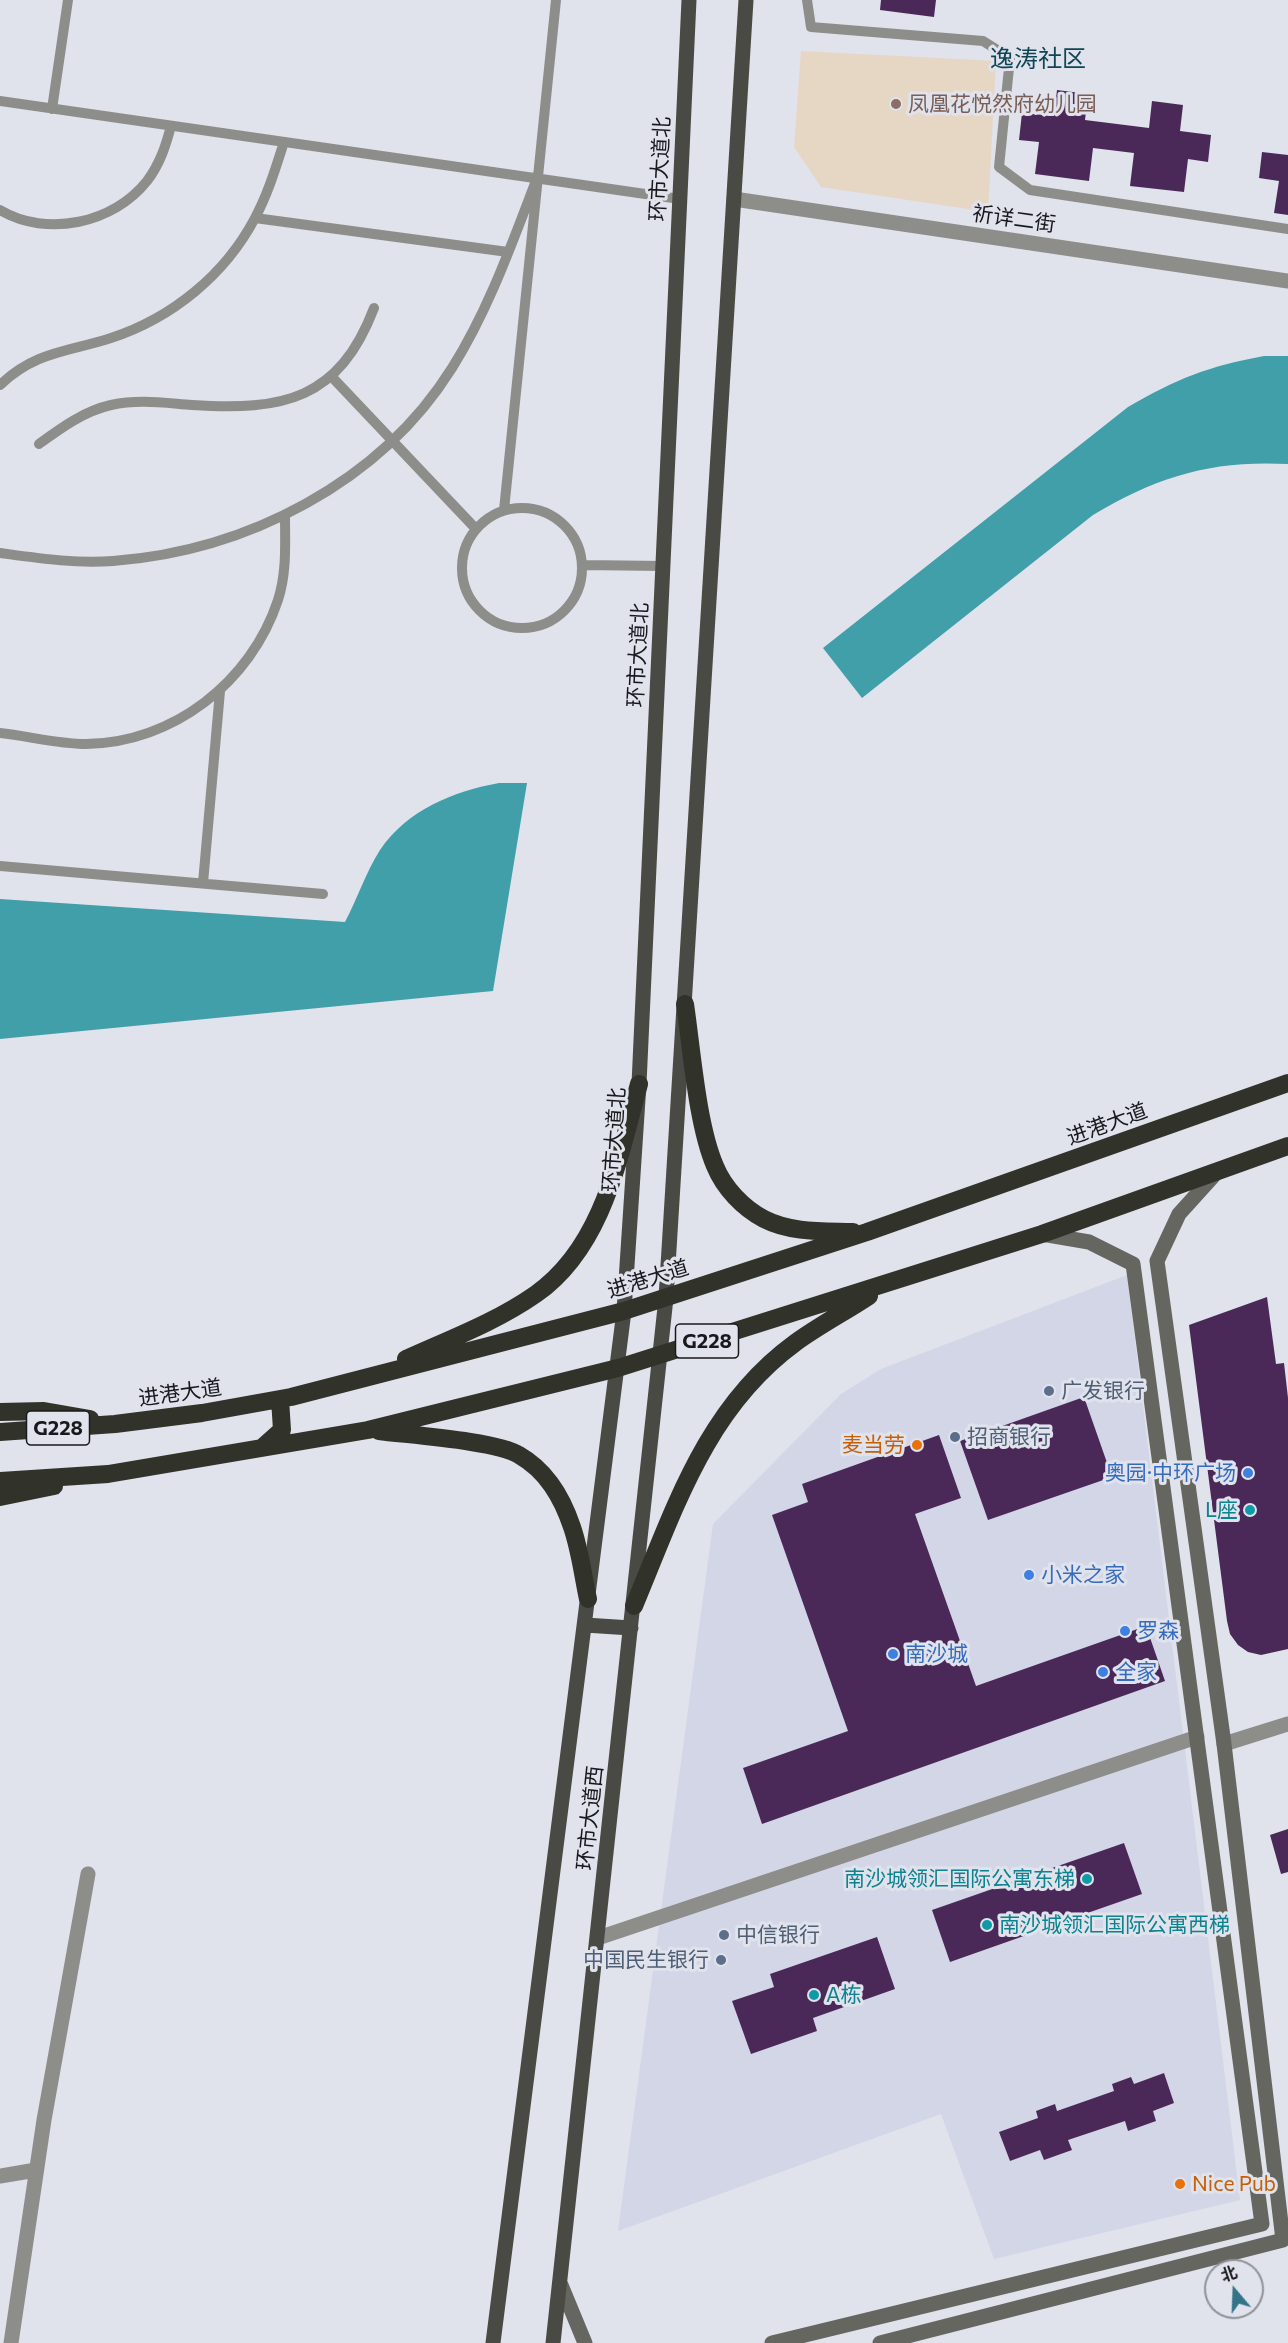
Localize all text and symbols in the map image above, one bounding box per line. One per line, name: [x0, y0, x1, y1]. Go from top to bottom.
district label: 逸涛社区: [990, 45, 1086, 73]
place label: 凤凰花悦然府幼儿园: [908, 91, 1097, 117]
marker: 凤凰花悦然府幼儿园: [889, 97, 903, 111]
street label: 环市大道北: [645, 116, 675, 222]
street label: 祈详二街: [971, 201, 1057, 237]
street label: 环市大道北: [623, 602, 653, 708]
street label: 环市大道北: [598, 1087, 630, 1193]
street label: 进港大道: [1063, 1098, 1151, 1150]
street label: 进港大道: [604, 1255, 692, 1303]
road number: G228: [676, 1324, 738, 1358]
street label: 进港大道: [137, 1375, 223, 1411]
place label: 广发银行: [1061, 1378, 1145, 1404]
marker: 广发银行: [1042, 1384, 1056, 1398]
road number: G228: [26, 1411, 90, 1445]
place label: 招商银行: [967, 1424, 1051, 1450]
marker: 招商银行: [948, 1430, 962, 1444]
place label: 麦当劳: [842, 1432, 905, 1458]
marker: 麦当劳: [910, 1438, 924, 1452]
place label: 奥园·中环广场: [1105, 1460, 1236, 1486]
marker: 奥园·中环广场: [1241, 1466, 1255, 1480]
place label: L座: [1205, 1497, 1238, 1523]
marker: L座: [1243, 1503, 1257, 1517]
place label: 小米之家: [1041, 1562, 1125, 1588]
marker: 小米之家: [1022, 1568, 1036, 1582]
place label: 罗森: [1137, 1618, 1179, 1644]
marker: 罗森: [1118, 1624, 1132, 1638]
place label: 南沙城: [905, 1641, 968, 1667]
marker: 南沙城: [886, 1647, 900, 1661]
place label: 全家: [1115, 1659, 1157, 1685]
marker: 全家: [1096, 1665, 1110, 1679]
street label: 环市大道西: [572, 1764, 608, 1872]
place label: 南沙城领汇国际公寓东梯: [844, 1866, 1075, 1892]
marker: 南沙城领汇国际公寓东梯: [1080, 1872, 1094, 1886]
place label: 南沙城领汇国际公寓西梯: [999, 1912, 1230, 1938]
marker: 南沙城领汇国际公寓西梯: [980, 1918, 994, 1932]
place label: 中信银行: [736, 1922, 820, 1948]
marker: 中信银行: [717, 1928, 731, 1942]
place label: 中国民生银行: [583, 1947, 709, 1973]
marker: 中国民生银行: [714, 1953, 728, 1967]
place label: A栋: [826, 1982, 861, 2008]
marker: A栋: [807, 1988, 821, 2002]
place label: Nice Pub: [1192, 2171, 1276, 2197]
marker: Nice Pub: [1173, 2177, 1187, 2191]
north arrow: [1204, 2259, 1264, 2319]
text: 北: [1218, 2262, 1239, 2285]

